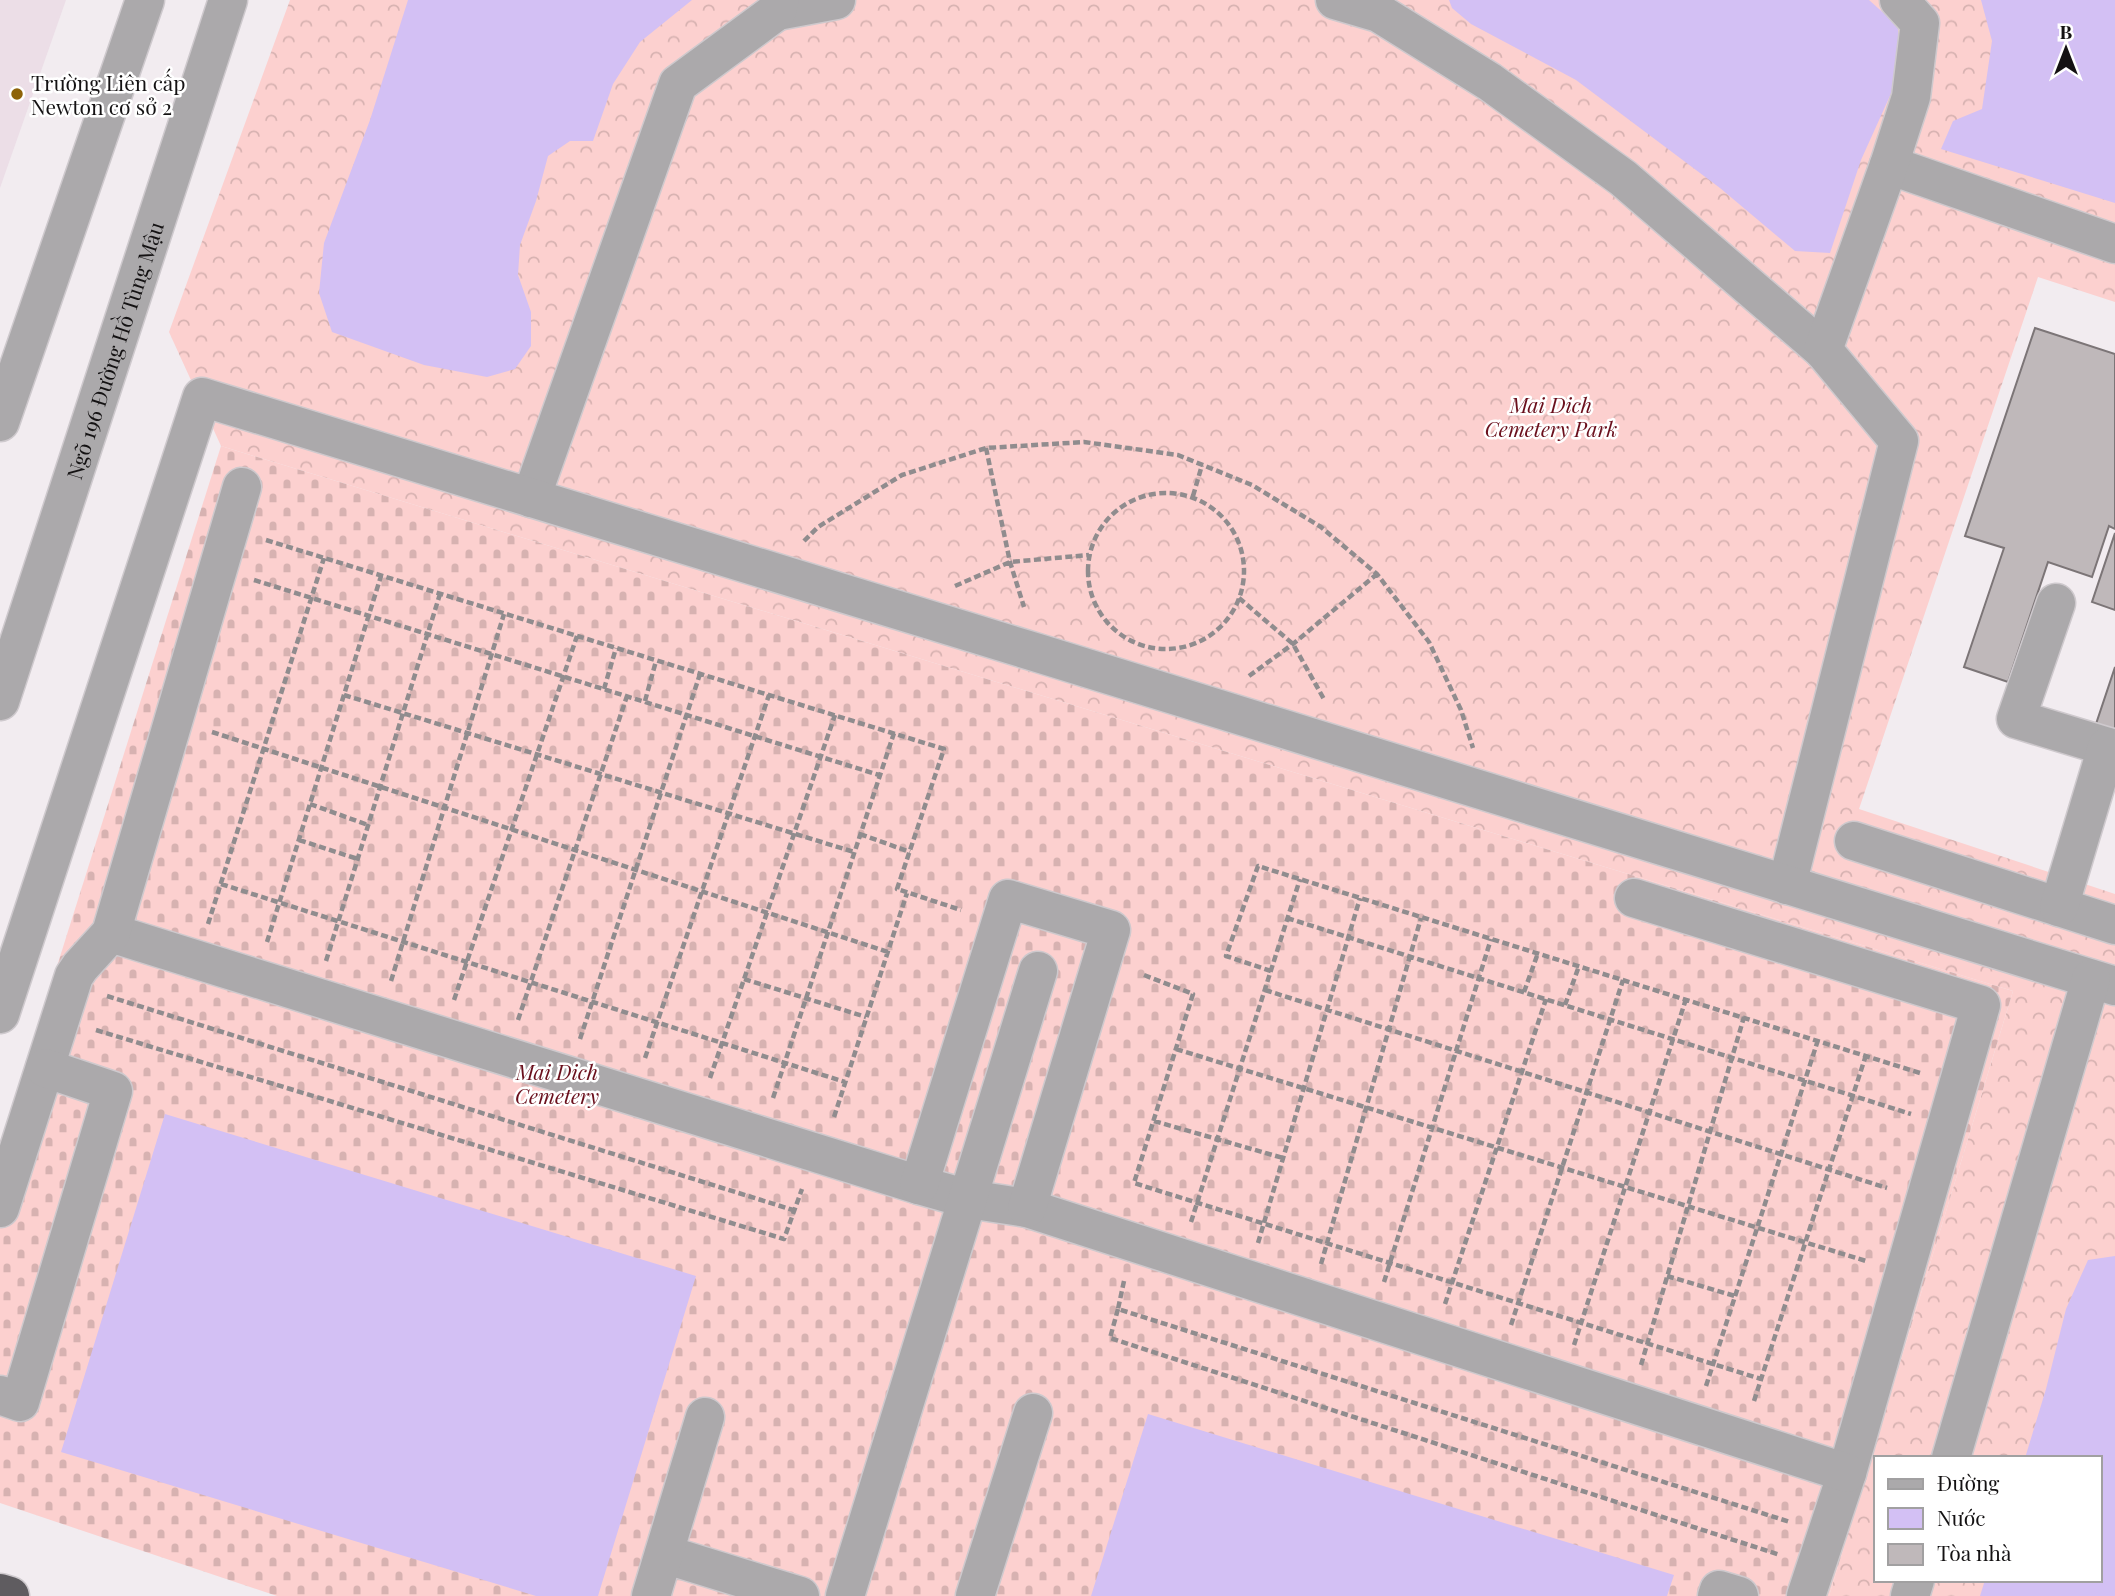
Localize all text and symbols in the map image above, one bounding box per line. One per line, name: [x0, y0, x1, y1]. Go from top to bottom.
north arrow: [2031, 14, 2101, 84]
text: B: [2060, 18, 2073, 44]
place label: Trường Liên cấp Newton cơ sở 2: [31, 68, 186, 120]
marker: Trường Liên cấp Newton cơ sở 2: [9, 86, 25, 102]
street label: Ngõ 196 Đường Hồ Tùng Mậu: [59, 218, 169, 482]
park label: Mai Dich Cemetery Park: [1485, 390, 1617, 442]
park label: Mai Dich Cemetery: [515, 1057, 599, 1109]
legend: [1874, 1456, 2101, 1582]
text: Đường: [1937, 1468, 1999, 1496]
text: Nước: [1937, 1503, 1985, 1531]
text: Tòa nhà: [1937, 1538, 2012, 1566]

